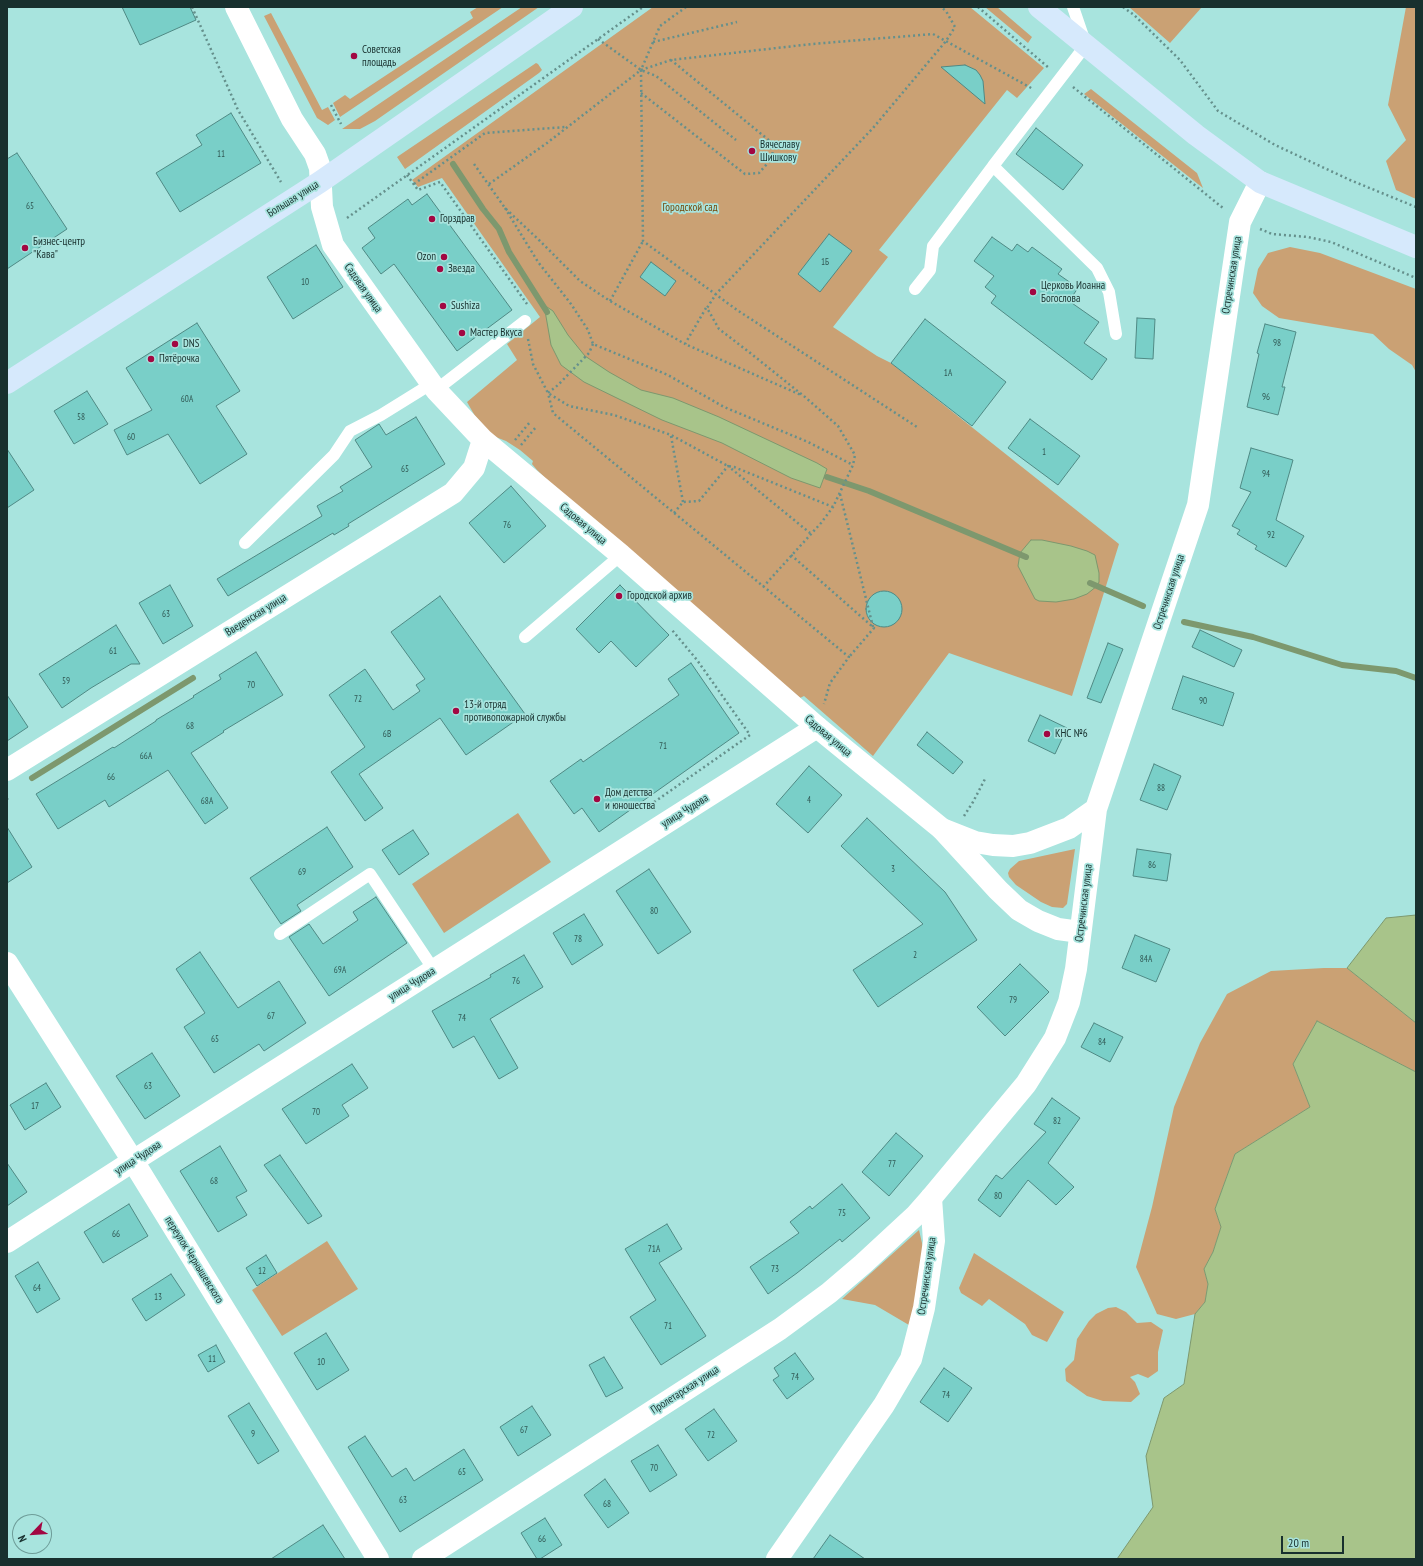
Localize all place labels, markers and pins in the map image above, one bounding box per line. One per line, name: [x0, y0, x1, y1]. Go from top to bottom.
place label: Советская площадь: [362, 43, 401, 69]
marker: Советская площадь: [349, 51, 359, 61]
place label: Вячеславу Шишкову: [760, 138, 800, 164]
marker: Вячеславу Шишкову: [747, 146, 757, 156]
place label: Горздрав: [440, 212, 475, 226]
marker: Горздрав: [427, 214, 437, 224]
place label: Бизнес-центр "Кава": [33, 235, 85, 261]
marker: Бизнес-центр "Кава": [20, 243, 30, 253]
place label: Ozon: [417, 250, 436, 264]
marker: Ozon: [439, 252, 449, 262]
place label: Звезда: [448, 262, 475, 276]
marker: Звезда: [435, 264, 445, 274]
place label: Церковь Иоанна Богослова: [1041, 279, 1105, 305]
marker: Церковь Иоанна Богослова: [1028, 287, 1038, 297]
place label: Sushiza: [451, 299, 480, 313]
marker: Sushiza: [438, 301, 448, 311]
place label: Мастер Вкуса: [470, 326, 522, 340]
marker: Мастер Вкуса: [457, 328, 467, 338]
place label: DNS: [183, 337, 199, 351]
marker: DNS: [170, 339, 180, 349]
place label: Пятёрочка: [159, 352, 200, 366]
marker: Пятёрочка: [146, 354, 156, 364]
place label: Городской архив: [627, 589, 692, 603]
marker: Городской архив: [614, 591, 624, 601]
place label: 13-й отряд противопожарной службы: [464, 698, 566, 724]
marker: 13-й отряд противопожарной службы: [451, 706, 461, 716]
place label: КНС №6: [1055, 727, 1088, 741]
marker: КНС №6: [1042, 729, 1052, 739]
place label: Дом детства и юношества: [605, 786, 655, 812]
marker: Дом детства и юношества: [592, 794, 602, 804]

